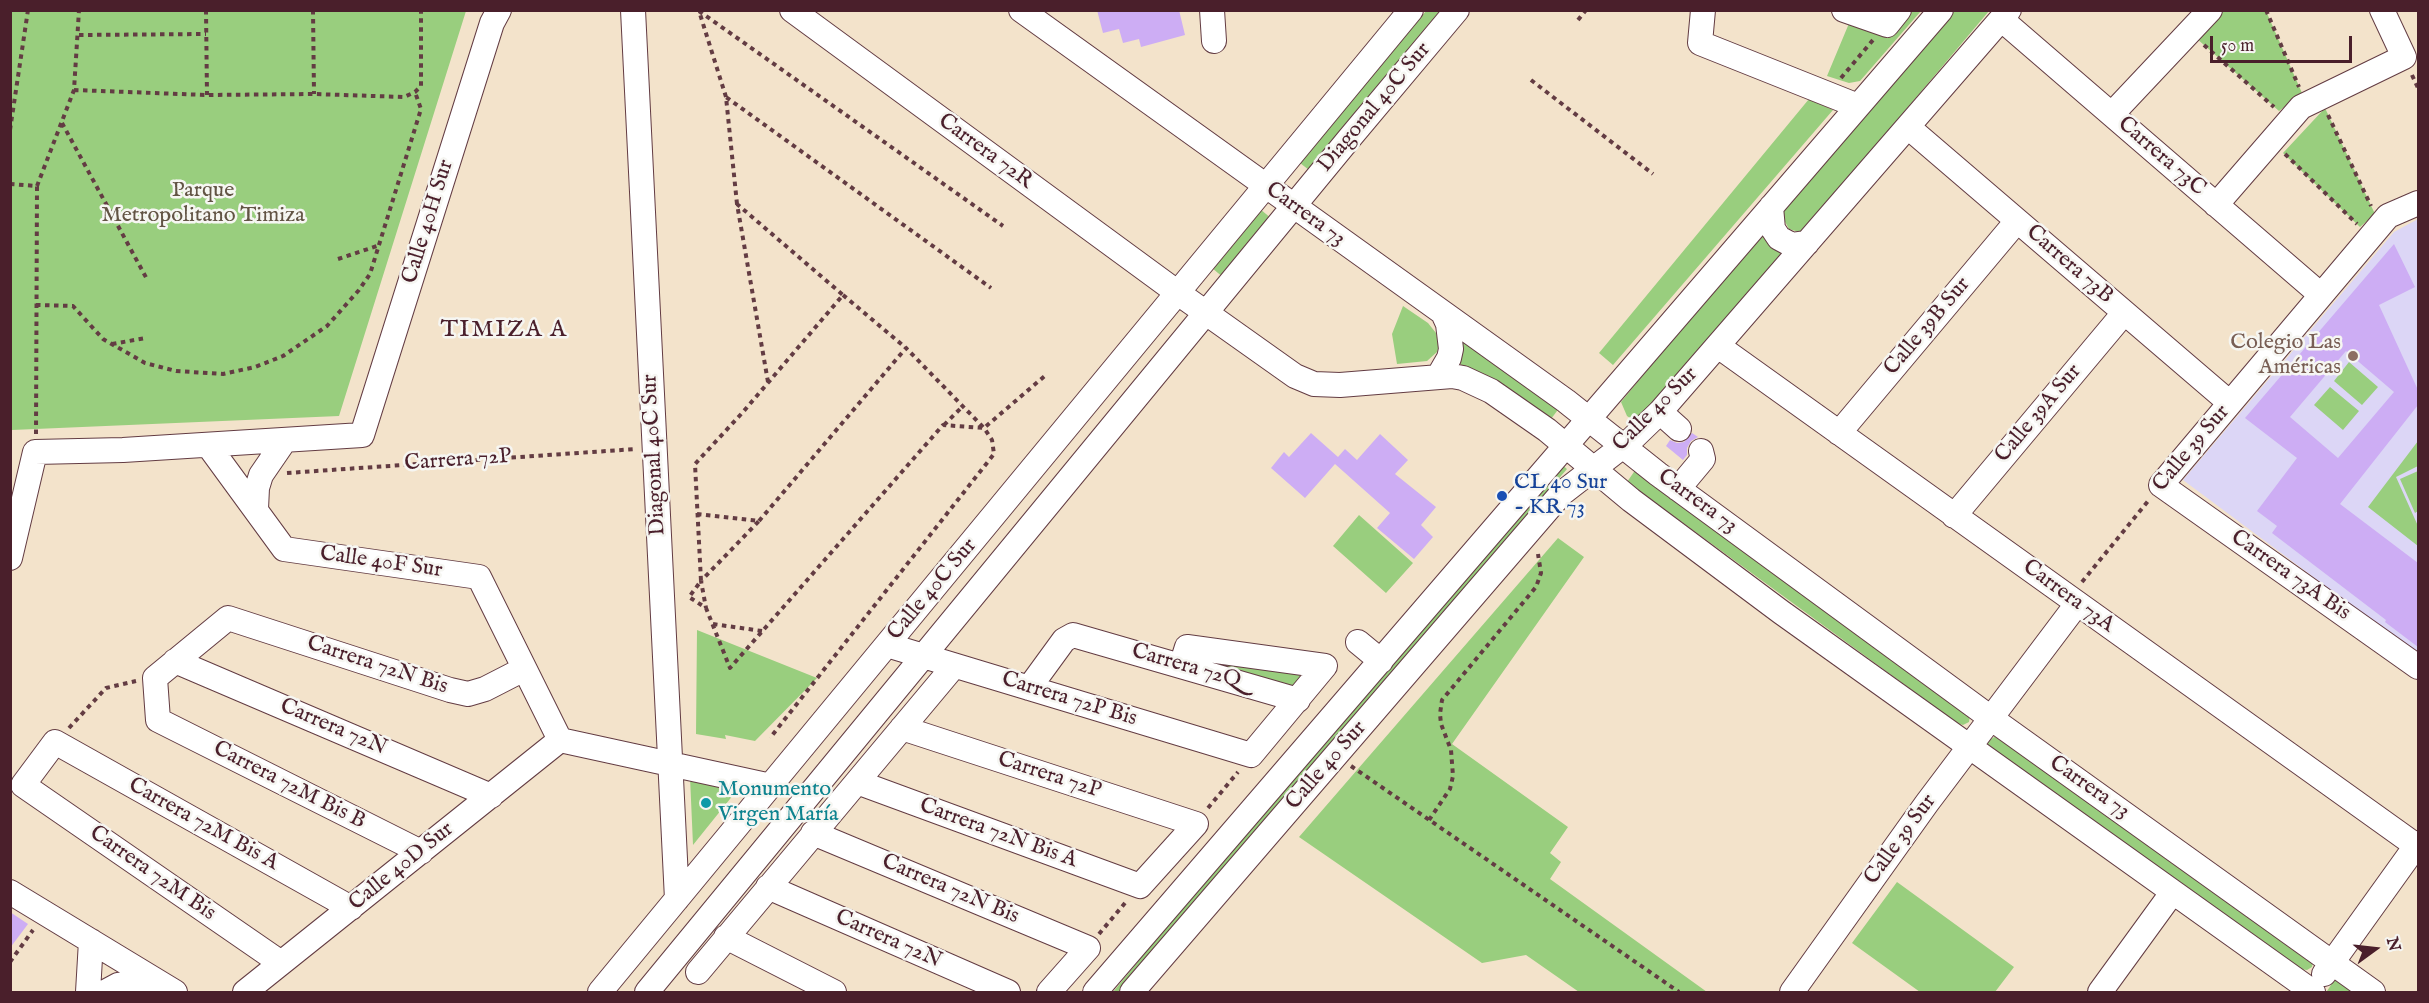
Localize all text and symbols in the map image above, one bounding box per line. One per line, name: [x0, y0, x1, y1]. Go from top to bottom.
scale bar: [2213, 24, 2356, 62]
text: 50 m: [2221, 35, 2254, 58]
street label: Diagonal 40C Sur: [1313, 38, 1437, 178]
street label: Carrera 72R: [932, 109, 1038, 195]
street label: Carrera 73C: [2112, 112, 2210, 202]
street label: Calle 40H Sur: [398, 157, 460, 287]
street label: Carrera 73: [1260, 177, 1350, 253]
park label: Parque Metropolitano Timiza: [101, 178, 305, 230]
street label: Carrera 73B: [2020, 220, 2118, 310]
street label: Calle 39B Sur: [1879, 273, 1977, 381]
district label: TIMIZA A: [440, 317, 568, 345]
place label: Colegio Las Américas: [2230, 330, 2341, 382]
marker: Colegio Las Américas: [2346, 349, 2360, 363]
street label: Calle 39A Sur: [1990, 359, 2088, 469]
street label: Calle 40 Sur: [1608, 362, 1704, 458]
street label: Diagonal 40C Sur: [638, 374, 672, 536]
street label: Calle 39 Sur: [2148, 400, 2236, 498]
street label: Carrera 72P: [404, 444, 512, 478]
street label: Carrera 73: [1652, 464, 1742, 540]
place label: CL 40 Sur - KR 73: [1514, 470, 1607, 522]
marker: CL 40 Sur - KR 73: [1495, 489, 1509, 503]
street label: Carrera 73A Bis: [2225, 525, 2355, 627]
street label: Calle 40C Sur: [883, 534, 983, 646]
street label: Calle 40F Sur: [318, 541, 444, 585]
street label: Carrera 73A: [2017, 555, 2119, 639]
street label: Carrera 72N Bis: [303, 631, 451, 701]
street label: Carrera 72Q: [1128, 639, 1244, 695]
street label: Carrera 72P Bis: [998, 667, 1140, 733]
street label: Carrera 72N: [276, 694, 390, 762]
street label: Calle 40 Sur: [1281, 716, 1373, 816]
street label: Carrera 72M Bis B: [208, 736, 370, 836]
street label: Carrera 72P: [994, 747, 1104, 805]
street label: Carrera 73: [2044, 751, 2134, 825]
street label: Carrera 72M Bis A: [123, 773, 283, 877]
place label: Monumento Virgen María: [718, 777, 839, 828]
street label: Calle 39 Sur: [1859, 790, 1943, 890]
street label: Carrera 72N Bis A: [915, 793, 1081, 875]
marker: Monumento Virgen María: [699, 796, 713, 810]
street label: Calle 40D Sur: [344, 817, 460, 917]
street label: Carrera 72M Bis: [84, 821, 220, 927]
street label: Carrera 72N Bis: [877, 849, 1023, 931]
street label: Carrera 72N: [831, 905, 945, 975]
north arrow: [2345, 919, 2405, 979]
text: N: [2381, 935, 2404, 954]

